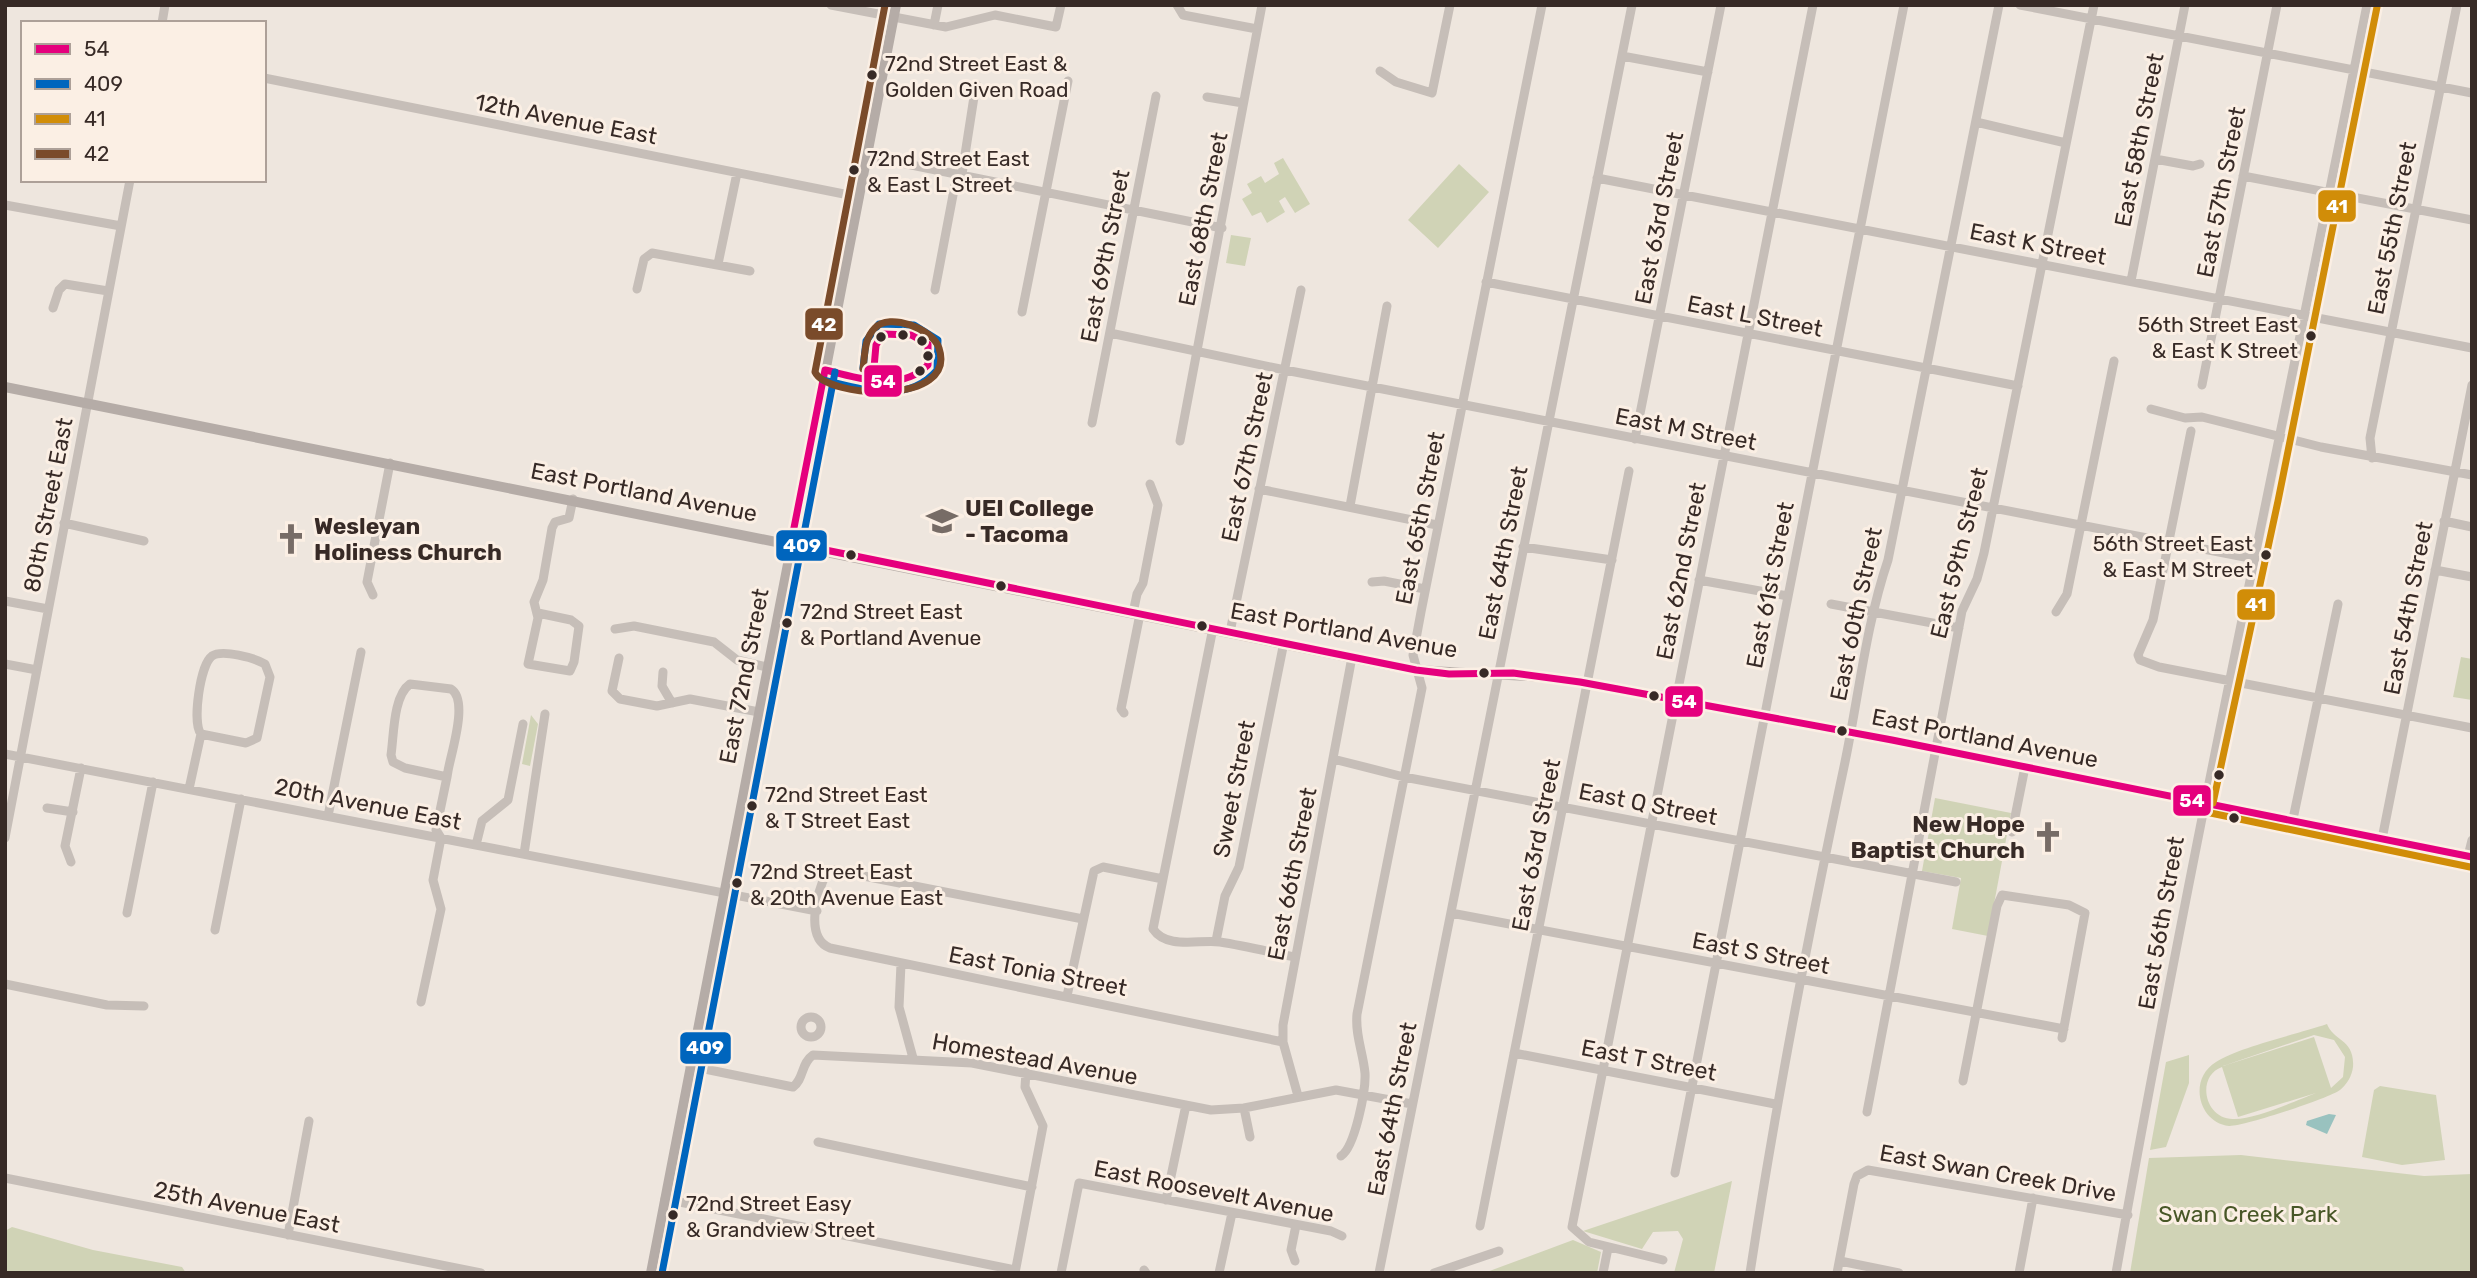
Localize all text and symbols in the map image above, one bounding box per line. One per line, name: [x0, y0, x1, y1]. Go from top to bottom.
legend: [21, 21, 266, 182]
text: 54: [84, 36, 110, 61]
place label: 72nd Street East & Golden Given Road: [885, 51, 1069, 102]
street label: East 58th Street: [2108, 51, 2170, 229]
marker: 72nd Street East & Golden Given Road: [865, 68, 879, 82]
text: 409: [84, 71, 123, 96]
street label: 12th Avenue East: [473, 88, 659, 150]
street label: East 57th Street: [2191, 104, 2251, 280]
text: 41: [84, 106, 106, 131]
street label: East 63rd Street: [1629, 129, 1689, 307]
street label: East 68th Street: [1172, 130, 1234, 308]
street label: East 55th Street: [2362, 139, 2422, 317]
text: 42: [84, 141, 109, 166]
place label: 72nd Street East & East L Street: [867, 146, 1030, 197]
marker: 72nd Street East & East L Street: [847, 163, 861, 177]
street label: East 69th Street: [1075, 167, 1135, 345]
line badge: 41: [2317, 189, 2357, 223]
text: 41: [2326, 195, 2348, 218]
street label: East K Street: [1967, 217, 2109, 271]
street label: East L Street: [1685, 289, 1825, 343]
line badge: 42: [804, 307, 844, 341]
place label: 56th Street East & East K Street: [2138, 312, 2298, 363]
text: 42: [811, 313, 837, 336]
unlabelled marker: [896, 328, 910, 342]
marker: 56th Street East & East K Street: [2304, 329, 2318, 343]
unlabelled marker: [874, 330, 888, 344]
unlabelled marker: [915, 334, 929, 348]
unlabelled marker: [921, 349, 935, 363]
line badge: 54: [863, 364, 903, 398]
unlabelled marker: [913, 364, 927, 378]
street label: East 67th Street: [1215, 369, 1279, 545]
text: 54: [870, 370, 896, 393]
street label: East M Street: [1613, 402, 1759, 456]
street label: 80th Street East: [17, 415, 79, 595]
street label: East 65th Street: [1390, 429, 1450, 607]
street label: East Portland Avenue: [528, 456, 760, 528]
street label: East 64th Street: [1472, 464, 1534, 642]
street label: East 59th Street: [1924, 465, 1994, 641]
street label: East 62nd Street: [1650, 480, 1712, 662]
place label: UEI College - Tacoma: [965, 494, 1094, 548]
street label: East 61st Street: [1740, 499, 1800, 671]
school or university icon: UEI College - Tacoma: [925, 504, 959, 538]
place label: Wesleyan Holiness Church: [314, 512, 502, 566]
street label: East 54th Street: [2377, 519, 2439, 697]
church icon: Wesleyan Holiness Church: [274, 522, 308, 556]
street label: East 60th Street: [1824, 525, 1888, 703]
line badge: 409: [775, 529, 828, 562]
place label: 56th Street East & East M Street: [2093, 531, 2253, 582]
text: 409: [783, 534, 821, 557]
unlabelled marker: [844, 548, 858, 562]
marker: 56th Street East & East M Street: [2259, 548, 2273, 562]
unlabelled marker: [994, 579, 1008, 593]
street label: East 72nd Street: [713, 586, 775, 766]
line badge: 41: [2236, 588, 2276, 621]
text: 41: [2245, 593, 2267, 616]
street label: East Portland Avenue: [1228, 596, 1460, 664]
place label: 72nd Street East & Portland Avenue: [800, 599, 981, 650]
marker: 72nd Street East & Portland Avenue: [780, 616, 794, 630]
unlabelled marker: [1195, 619, 1209, 633]
unlabelled marker: [1477, 666, 1491, 680]
line badge: 54: [1664, 685, 1704, 718]
unlabelled marker: [1647, 689, 1661, 703]
text: 54: [1671, 690, 1697, 713]
street label: East Portland Avenue: [1869, 702, 2101, 774]
street label: Sweet Street: [1207, 718, 1261, 860]
unlabelled marker: [1835, 724, 1849, 738]
street label: East 63rd Street: [1506, 756, 1566, 934]
unlabelled marker: [2212, 768, 2226, 782]
street label: 20th Avenue East: [272, 772, 464, 836]
street label: East Q Street: [1576, 777, 1720, 831]
place label: 72nd Street East & T Street East: [765, 782, 928, 833]
line badge: 54: [2172, 784, 2212, 817]
street label: East 66th Street: [1261, 785, 1323, 963]
text: 54: [2179, 789, 2205, 812]
marker: 72nd Street East & T Street East: [745, 799, 759, 813]
place label: New Hope Baptist Church: [1850, 810, 2025, 864]
unlabelled marker: [2227, 811, 2241, 825]
church icon: New Hope Baptist Church: [2031, 820, 2065, 854]
street label: East 56th Street: [2132, 834, 2190, 1012]
place label: 72nd Street East & 20th Avenue East: [750, 859, 943, 910]
marker: 72nd Street East & 20th Avenue East: [730, 876, 744, 890]
street label: East S Street: [1690, 926, 1832, 980]
street label: East Tonia Street: [946, 940, 1130, 1002]
street label: East 64th Street: [1361, 1020, 1423, 1198]
street label: Homestead Avenue: [930, 1027, 1140, 1091]
line badge: 409: [679, 1031, 732, 1065]
street label: East T Street: [1579, 1033, 1719, 1087]
text: 409: [686, 1036, 724, 1059]
street label: East Swan Creek Drive: [1877, 1138, 2119, 1208]
street label: East Roosevelt Avenue: [1092, 1154, 1336, 1228]
street label: 25th Avenue East: [152, 1175, 342, 1239]
place label: 72nd Street Easy & Grandview Street: [686, 1191, 875, 1242]
park label: Swan Creek Park: [2158, 1200, 2338, 1228]
marker: 72nd Street Easy & Grandview Street: [666, 1208, 680, 1222]

